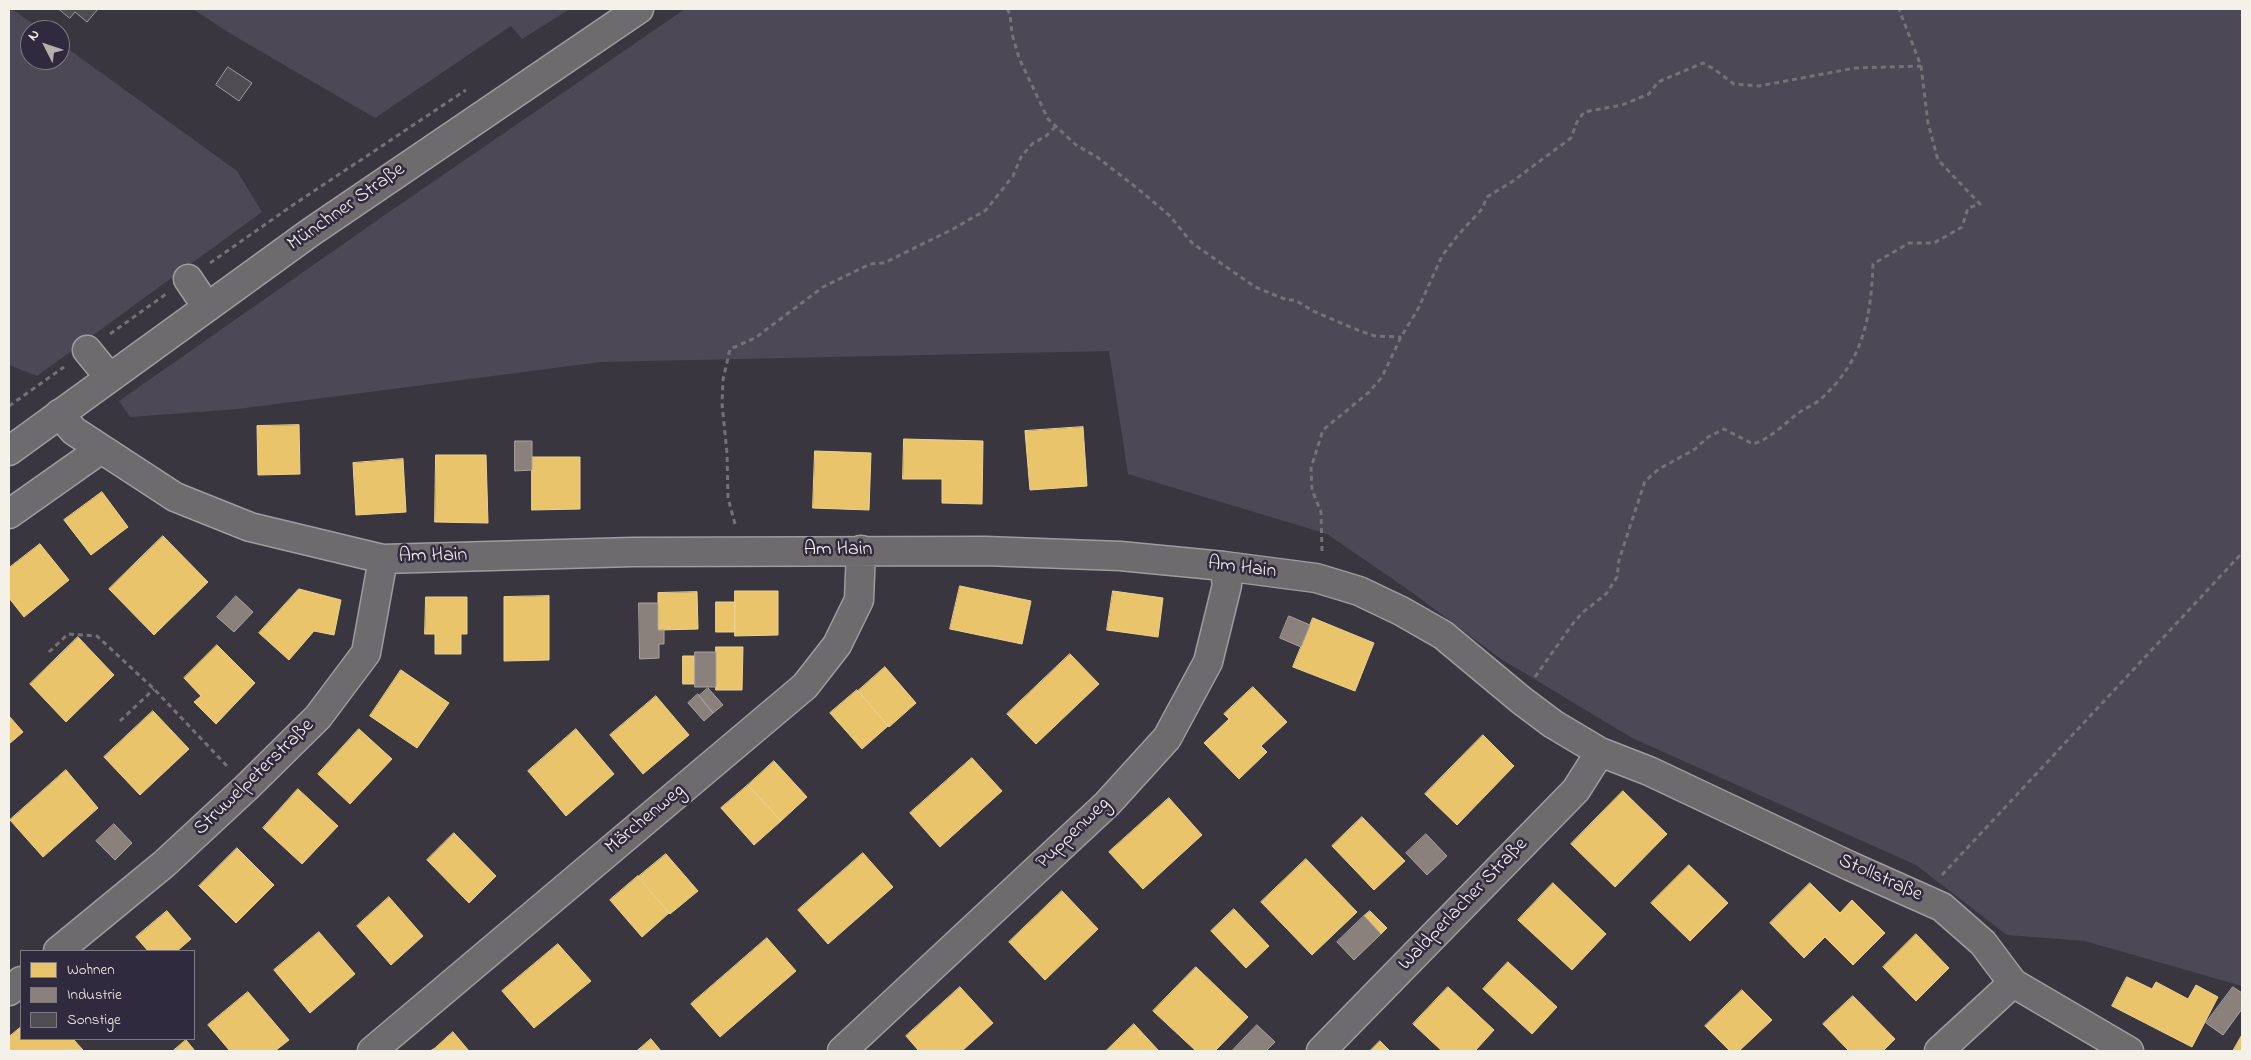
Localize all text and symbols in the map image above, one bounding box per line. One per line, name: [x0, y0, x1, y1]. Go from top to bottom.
north arrow: [20, 20, 70, 70]
text: N: [23, 25, 45, 46]
street label: Münchner Straße: [284, 159, 410, 257]
street label: Am Hain: [804, 539, 872, 563]
street label: Am Hain: [398, 544, 468, 570]
street label: Am Hain: [1206, 553, 1278, 585]
street label: Struwelpeterstraße: [190, 715, 320, 841]
street label: Märchenweg: [601, 780, 691, 860]
street label: Puppenweg: [1032, 793, 1116, 875]
street label: Waldperlacher Straße: [1394, 833, 1534, 977]
street label: Stollstraße: [1834, 850, 1926, 908]
legend: [20, 950, 195, 1040]
text: Wohnen: [67, 959, 115, 981]
text: Industrie: [67, 984, 122, 1006]
text: Sonstige: [67, 1009, 121, 1031]

